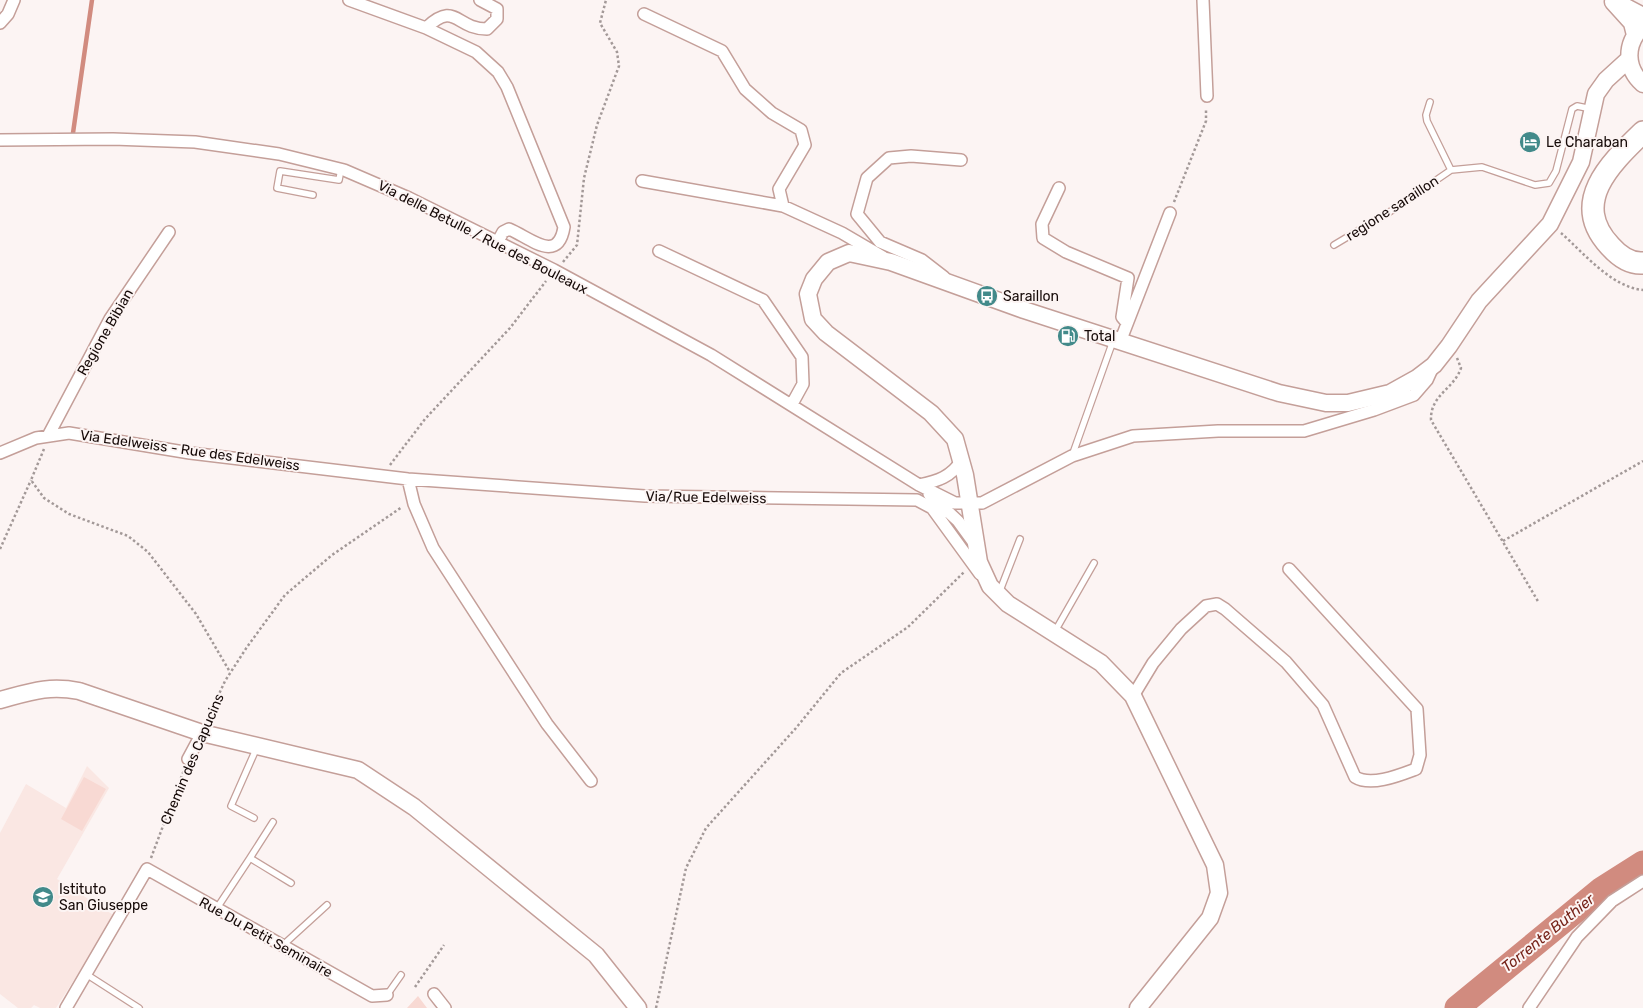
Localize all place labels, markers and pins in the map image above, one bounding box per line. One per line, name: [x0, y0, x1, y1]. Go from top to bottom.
hotel icon: Le Charaban: [1518, 130, 1542, 154]
place label: Le Charaban: [1546, 134, 1628, 151]
bus stop icon: Saraillon: [975, 284, 999, 308]
place label: Saraillon: [1003, 288, 1059, 305]
fuel station icon: Total: [1056, 324, 1080, 348]
place label: Total: [1084, 328, 1115, 345]
place label: Istituto San Giuseppe: [59, 881, 148, 914]
school or university icon: Istituto San Giuseppe: [31, 885, 55, 909]

